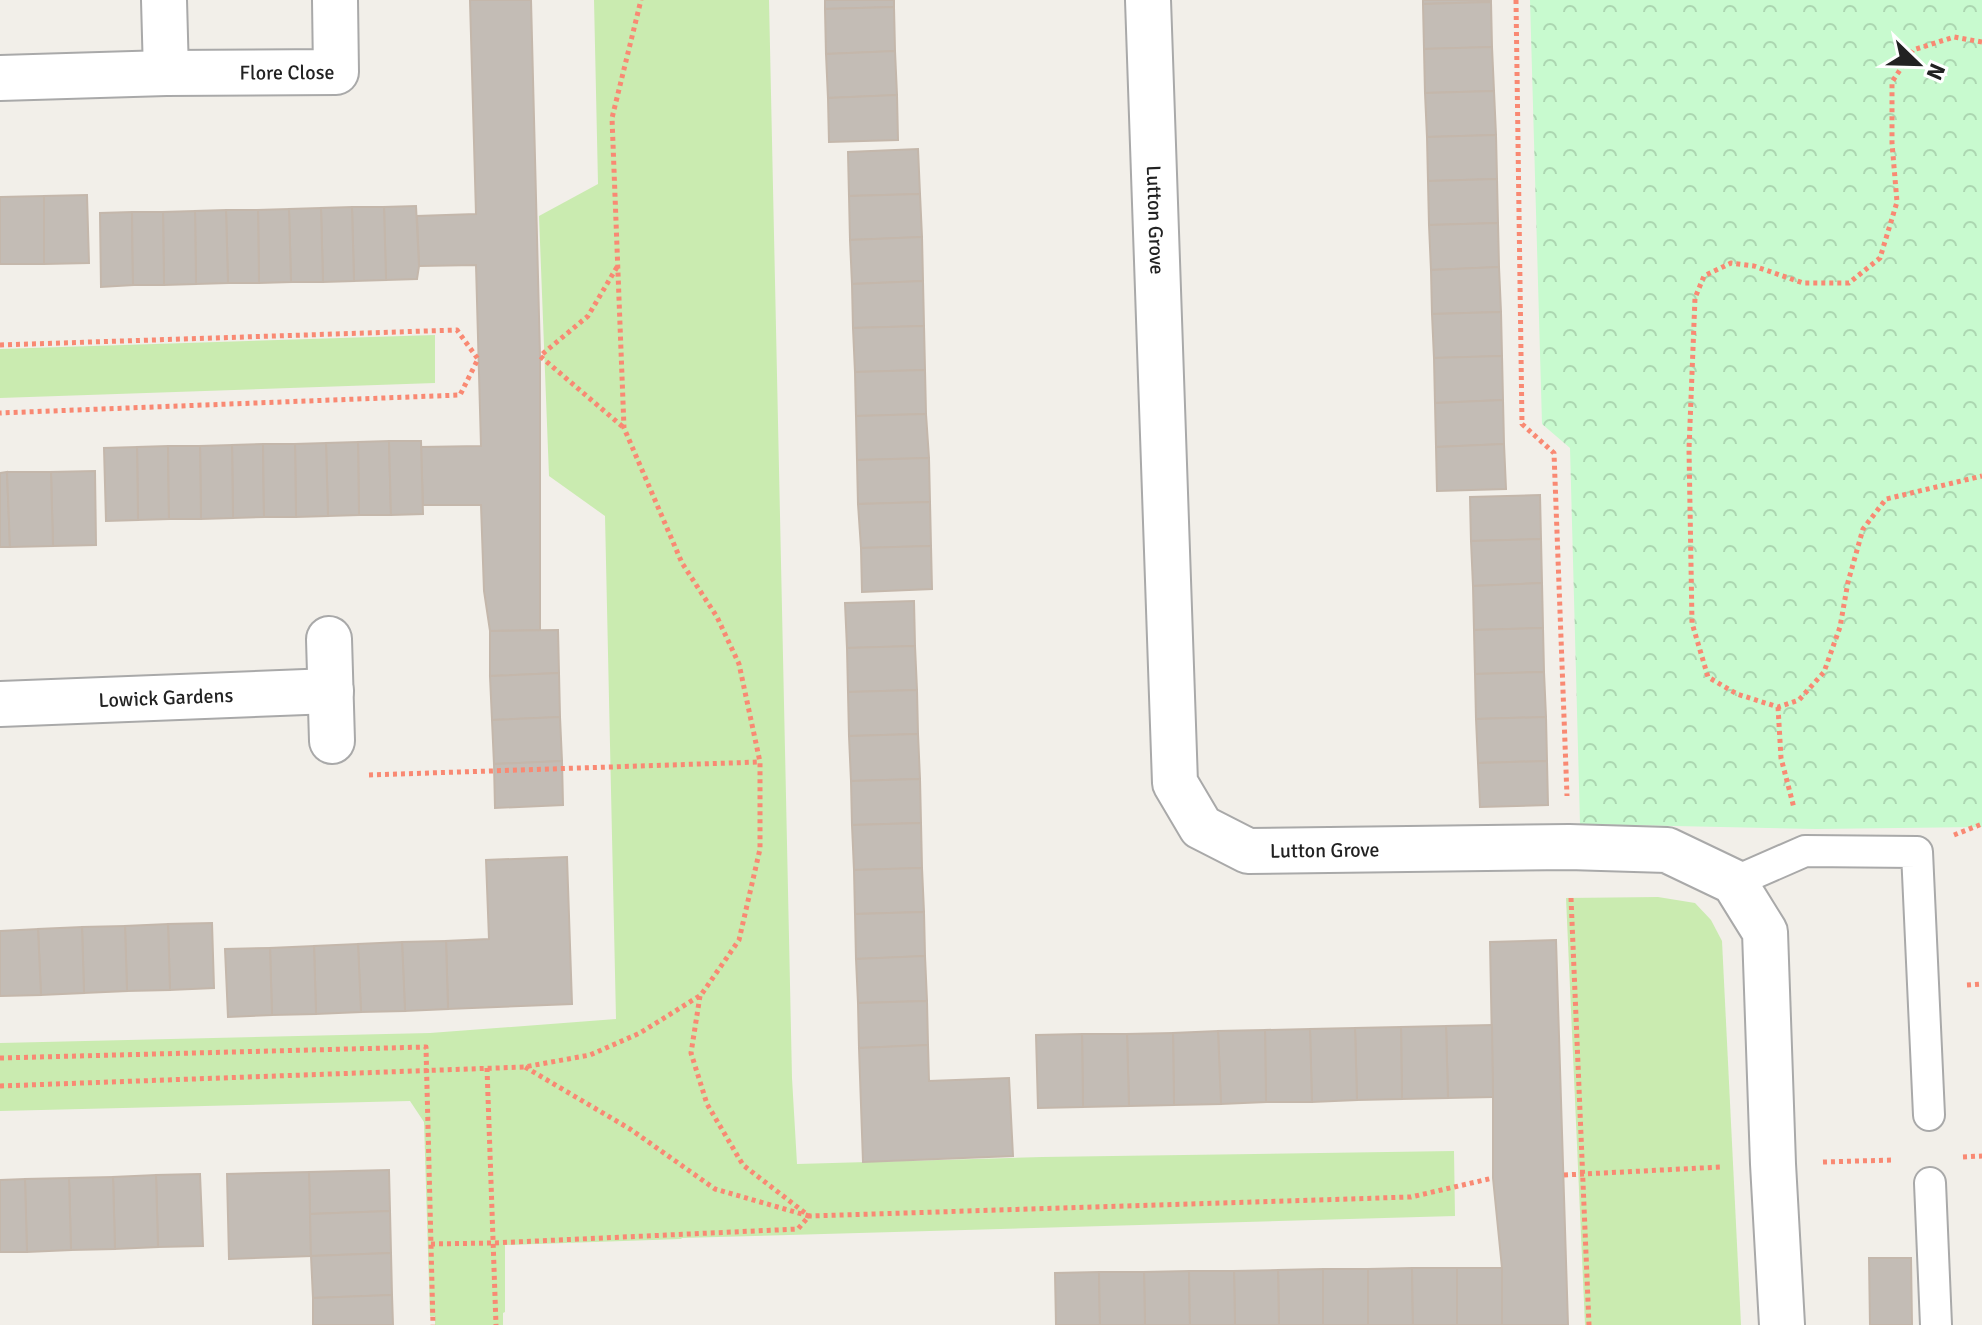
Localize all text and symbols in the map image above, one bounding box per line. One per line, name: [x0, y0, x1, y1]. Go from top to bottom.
north arrow: [1878, 24, 1958, 104]
text: N: [1921, 59, 1951, 84]
street label: Flore Close: [239, 60, 334, 85]
street label: Lutton Grove: [1141, 165, 1170, 275]
street label: Lowick Gardens: [98, 682, 234, 713]
street label: Lutton Grove: [1270, 837, 1379, 863]

